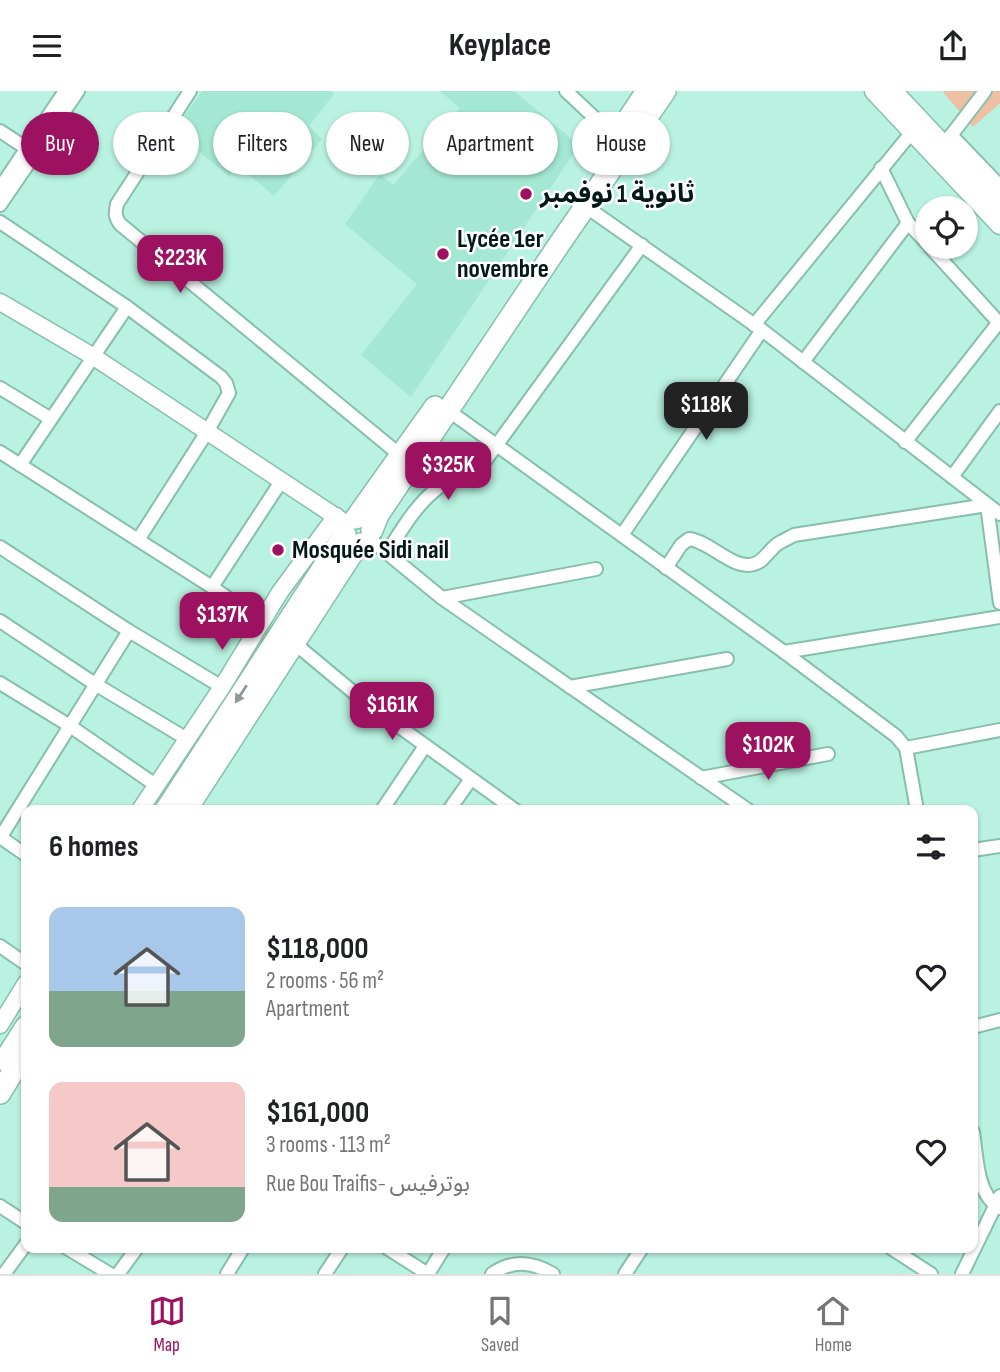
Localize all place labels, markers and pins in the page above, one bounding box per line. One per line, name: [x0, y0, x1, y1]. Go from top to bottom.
place label: ثانوية 1 نوفمبر: [539, 179, 695, 210]
marker: ثانوية 1 نوفمبر: [518, 186, 534, 202]
place label: Lycée 1er novembre: [457, 224, 549, 285]
pin: $223K: [131, 235, 229, 295]
marker: Lycée 1er novembre: [435, 246, 451, 262]
pin: $118K: [657, 383, 755, 442]
pin: $325K: [399, 443, 497, 502]
place label: Mosquée Sidi nail: [292, 535, 449, 566]
marker: Mosquée Sidi nail: [270, 542, 286, 558]
pin: $137K: [173, 593, 271, 652]
pin: $161K: [343, 683, 441, 742]
pin: $102K: [719, 723, 817, 782]

